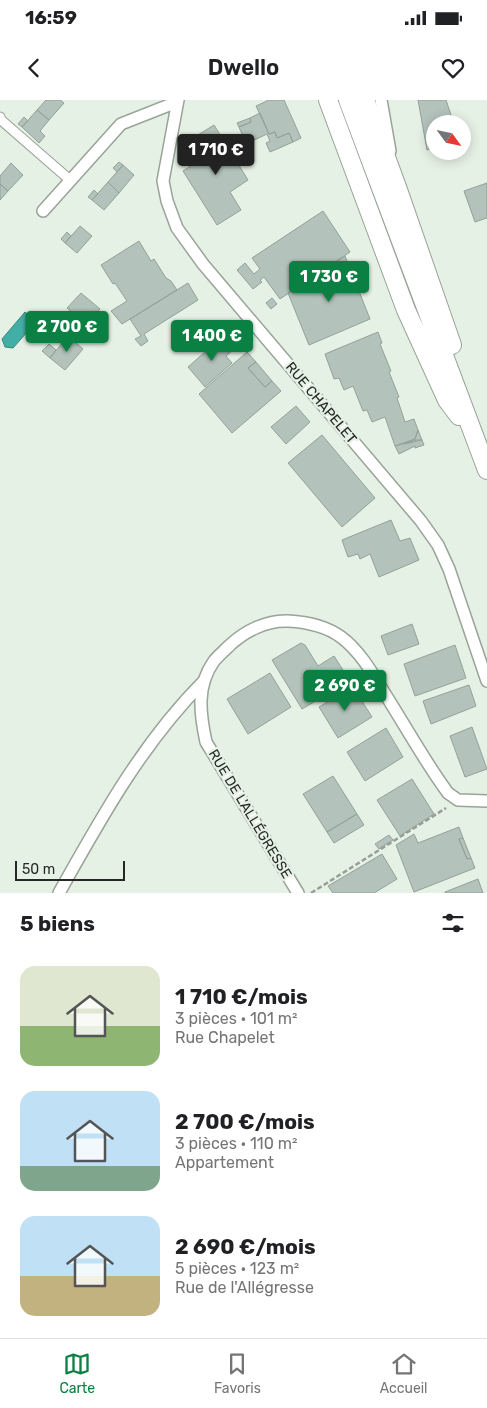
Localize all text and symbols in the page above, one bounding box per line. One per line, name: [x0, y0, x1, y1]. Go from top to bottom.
text: 16:59: [25, 6, 77, 29]
icon: back: [20, 54, 48, 82]
text: Dwello: [208, 54, 279, 81]
icon: heart: [439, 54, 467, 82]
north arrow: [426, 115, 471, 160]
map controls: [426, 115, 471, 160]
pin: 1 710 €: [170, 134, 262, 176]
text: 1 710 €: [188, 140, 244, 159]
pin: 1 730 €: [283, 260, 375, 303]
text: 1 730 €: [300, 267, 358, 286]
pin: 2 700 €: [21, 310, 113, 353]
text: 2 700 €: [37, 317, 97, 336]
pin: 1 400 €: [166, 320, 258, 362]
text: 1 400 €: [182, 326, 242, 345]
street label: RUE CHAPELET: [282, 359, 360, 447]
pin: 2 690 €: [299, 670, 391, 712]
text: 2 690 €: [314, 676, 376, 695]
street label: RUE DE L'ALLÉGRESSE: [205, 746, 296, 882]
scale bar: [15, 858, 125, 881]
text: 50 m: [22, 861, 55, 878]
icon: filters: [439, 909, 467, 937]
text: 5 biens: [20, 911, 95, 936]
text: 1 710 €/mois: [175, 984, 308, 1009]
icon: home: [60, 986, 120, 1046]
text: 3 pièces · 101 m²: [175, 1009, 297, 1028]
text: Rue Chapelet: [175, 1028, 275, 1047]
text: 2 700 €/mois: [175, 1109, 315, 1134]
icon: home: [60, 1111, 120, 1171]
text: 3 pièces · 110 m²: [175, 1134, 297, 1153]
text: Appartement: [175, 1153, 274, 1172]
text: 2 690 €/mois: [175, 1234, 316, 1259]
icon: home: [60, 1236, 120, 1296]
text: 5 pièces · 123 m²: [175, 1259, 299, 1278]
text: Rue de l'Allégresse: [175, 1278, 314, 1297]
tab: Carte: [59, 1350, 95, 1397]
tab: Favoris: [214, 1350, 261, 1397]
tab: Accueil: [380, 1350, 428, 1397]

